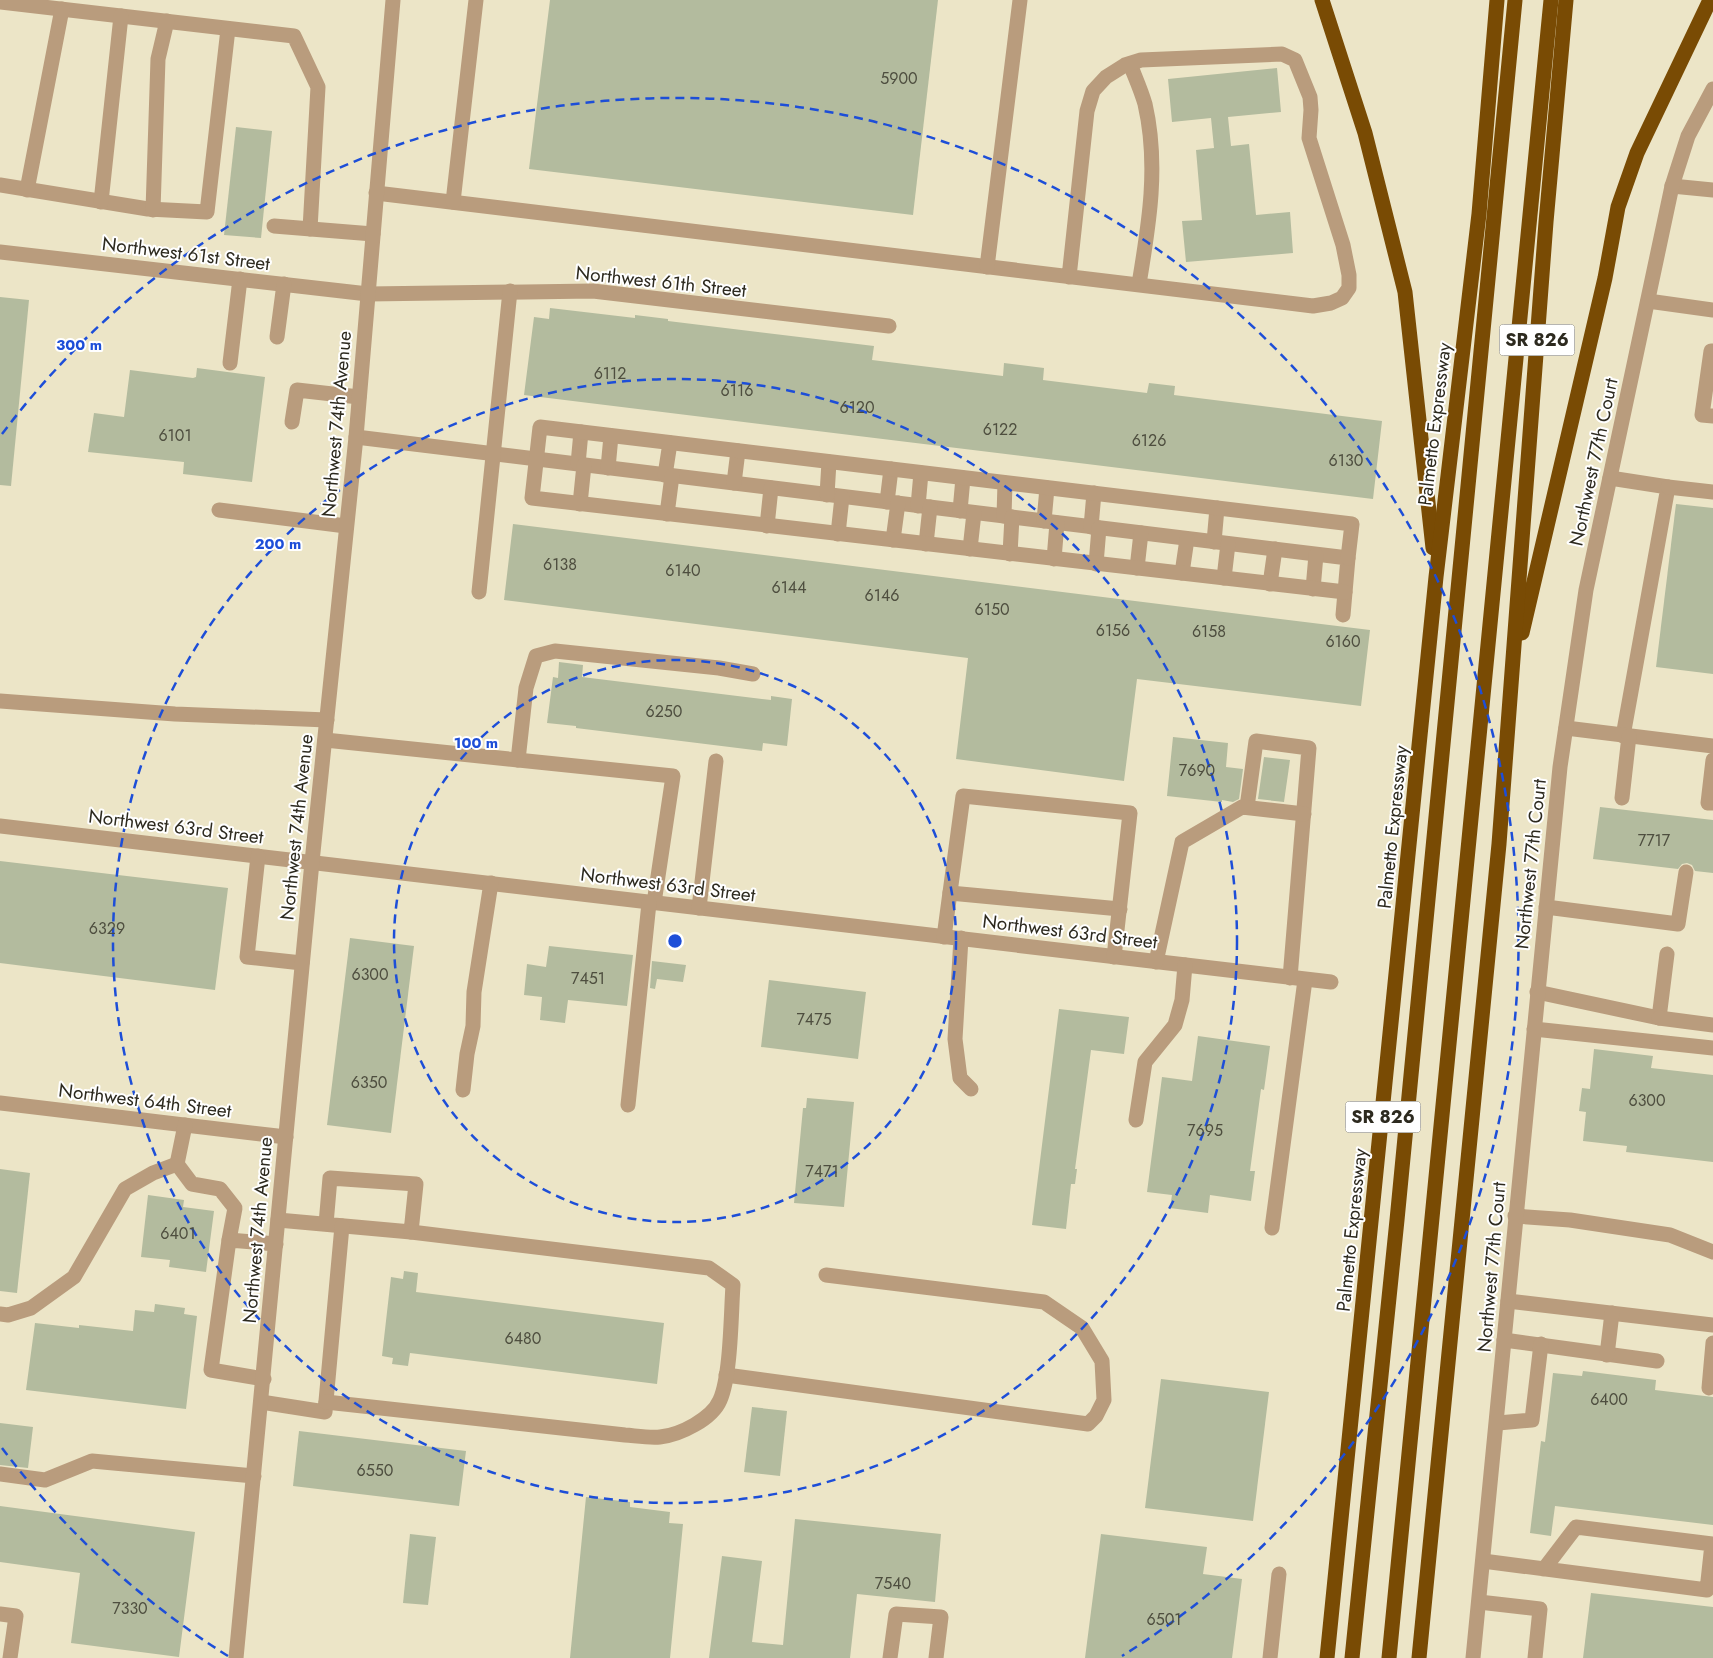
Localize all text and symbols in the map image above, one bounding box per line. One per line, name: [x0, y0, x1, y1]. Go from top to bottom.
house number: 5900: [880, 67, 918, 90]
street label: Northwest 61st Street: [100, 230, 272, 277]
street label: Northwest 61th Street: [574, 259, 748, 304]
road number: SR 826: [1500, 324, 1574, 356]
street label: Northwest 74th Avenue: [315, 330, 358, 518]
text: 300 m: [56, 334, 102, 356]
street label: Palmetto Expressway: [1411, 340, 1458, 507]
house number: 6112: [594, 362, 626, 385]
street label: Northwest 77th Court: [1563, 375, 1625, 549]
house number: 6116: [721, 379, 753, 402]
house number: 6120: [839, 396, 875, 419]
house number: 6122: [983, 418, 1017, 441]
house number: 6101: [158, 424, 192, 447]
house number: 6126: [1132, 429, 1166, 452]
house number: 6130: [1329, 449, 1363, 472]
text: 200 m: [255, 533, 301, 555]
house number: 6138: [543, 553, 577, 576]
house number: 6140: [665, 559, 701, 582]
house number: 6144: [771, 576, 807, 599]
house number: 6146: [865, 584, 899, 607]
house number: 6150: [974, 598, 1010, 621]
house number: 6156: [1096, 619, 1130, 642]
house number: 6158: [1192, 620, 1226, 643]
house number: 6160: [1325, 630, 1361, 653]
house number: 6250: [646, 700, 682, 723]
text: 100 m: [454, 732, 498, 754]
street label: Northwest 74th Avenue: [273, 733, 320, 921]
street label: Palmetto Expressway: [1371, 743, 1415, 910]
house number: 7690: [1179, 759, 1215, 782]
street label: Northwest 77th Court: [1508, 777, 1553, 951]
street label: Northwest 63rd Street: [87, 802, 265, 851]
house number: 7717: [1638, 829, 1671, 852]
street label: Northwest 63rd Street: [579, 860, 757, 909]
street label: Northwest 63rd Street: [981, 907, 1159, 956]
house number: 6329: [89, 917, 125, 940]
centre of rings: [666, 932, 684, 950]
house number: 6300: [351, 963, 389, 986]
house number: 7451: [571, 967, 605, 990]
house number: 7475: [796, 1008, 832, 1031]
house number: 6350: [351, 1071, 387, 1094]
street label: Northwest 64th Street: [57, 1076, 233, 1125]
house number: 6300: [1628, 1089, 1666, 1112]
road number: SR 826: [1346, 1102, 1420, 1132]
house number: 7695: [1187, 1119, 1223, 1142]
street label: Northwest 74th Avenue: [236, 1136, 279, 1324]
street label: Palmetto Expressway: [1330, 1146, 1374, 1313]
house number: 7471: [805, 1160, 839, 1183]
street label: Northwest 77th Court: [1471, 1180, 1512, 1353]
house number: 6401: [160, 1222, 196, 1245]
house number: 6480: [505, 1327, 541, 1350]
house number: 6400: [1590, 1388, 1628, 1411]
house number: 6550: [357, 1459, 393, 1482]
house number: 7540: [875, 1572, 911, 1595]
house number: 7330: [112, 1597, 148, 1620]
house number: 6501: [1146, 1608, 1182, 1631]

